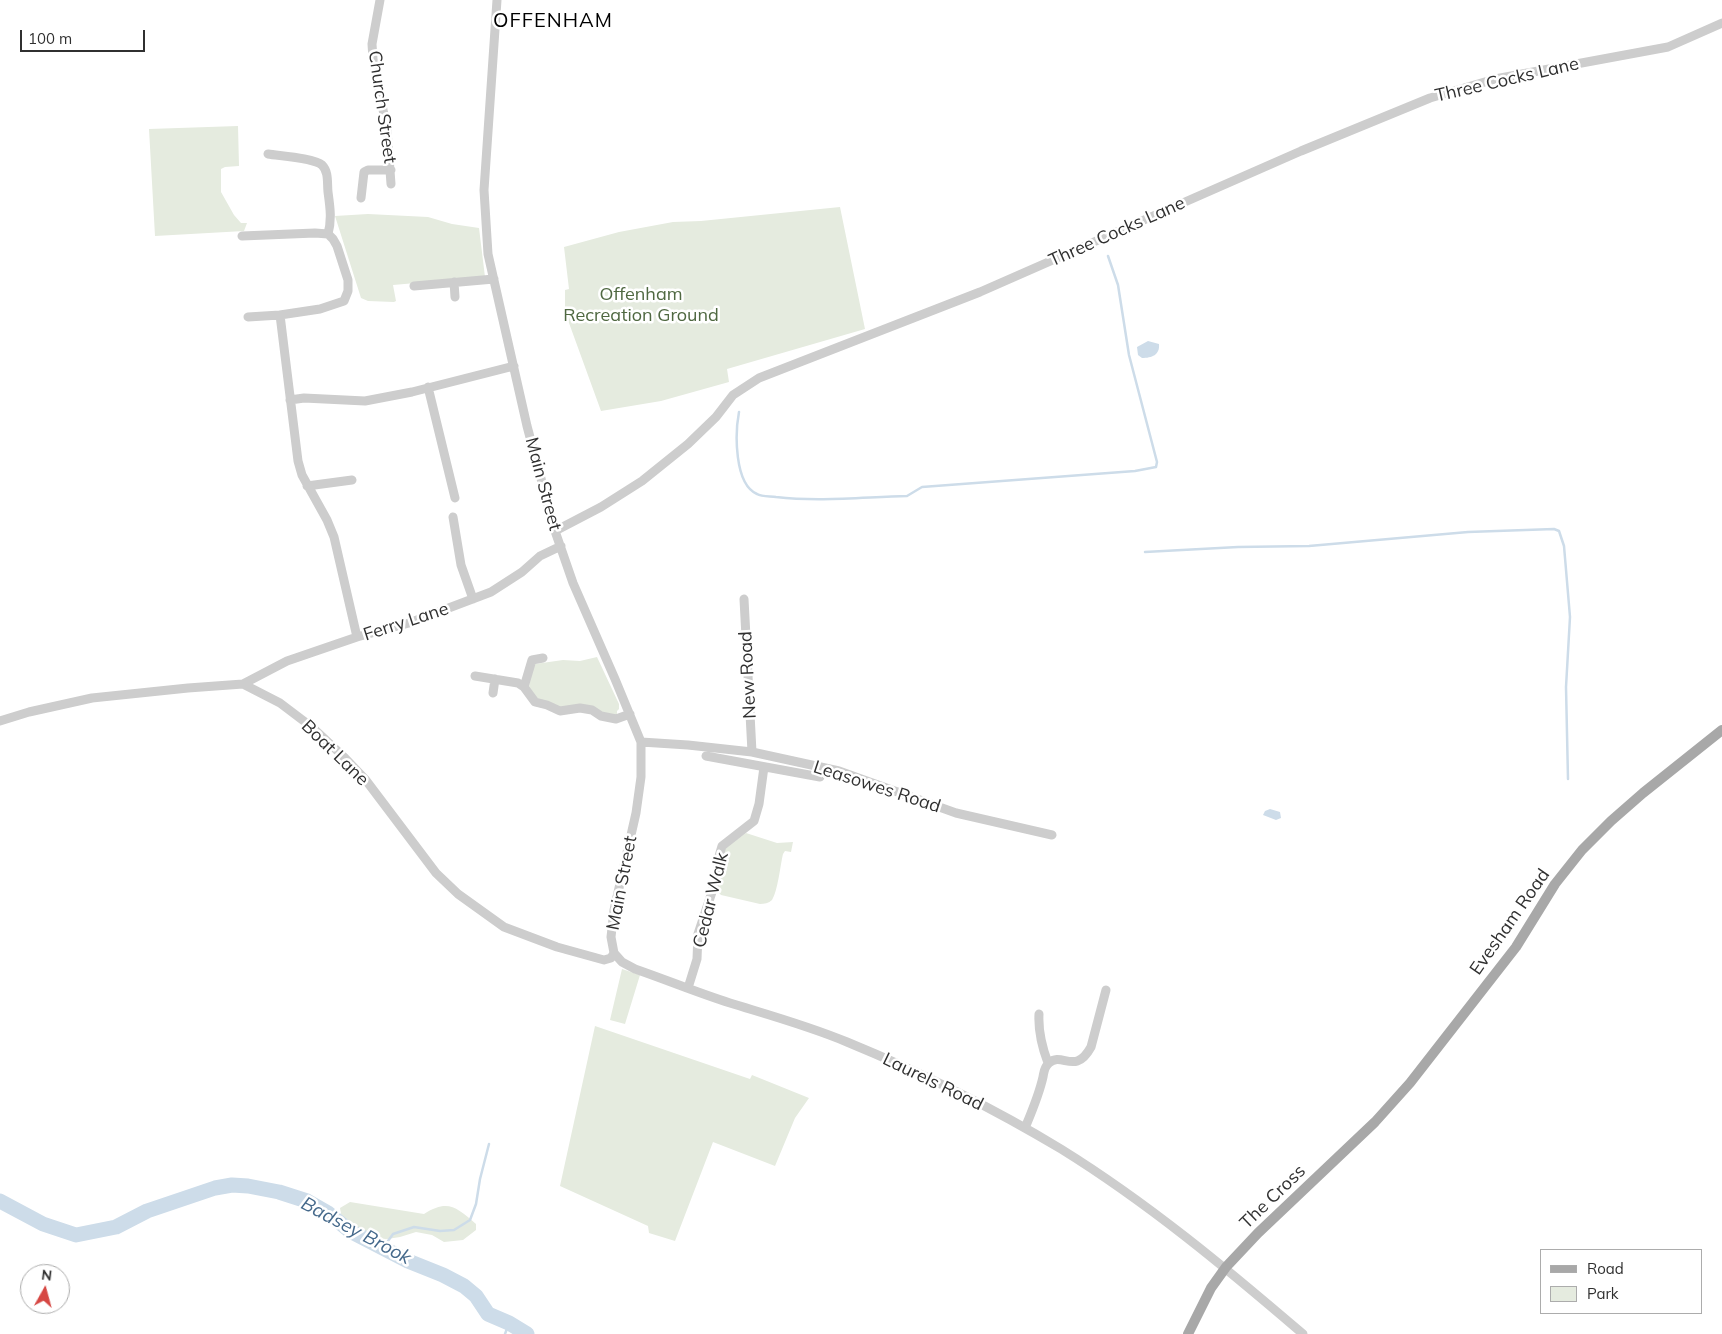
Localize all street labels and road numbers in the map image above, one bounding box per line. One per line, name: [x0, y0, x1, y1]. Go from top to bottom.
street label: Church Street: [363, 49, 401, 165]
street label: Three Cocks Lane: [1433, 53, 1581, 107]
street label: Three Cocks Lane: [1046, 192, 1188, 272]
street label: Main Street: [520, 435, 566, 533]
street label: Ferry Lane: [361, 598, 451, 646]
street label: New Road: [735, 631, 761, 719]
street label: Boat Lane: [297, 716, 373, 790]
street label: Leasowes Road: [811, 756, 943, 818]
street label: Main Street: [602, 834, 642, 932]
street label: Cedar Walk: [689, 850, 733, 950]
street label: Evesham Road: [1465, 865, 1555, 979]
street label: Laurels Road: [879, 1048, 987, 1116]
street label: The Cross: [1236, 1160, 1310, 1234]

